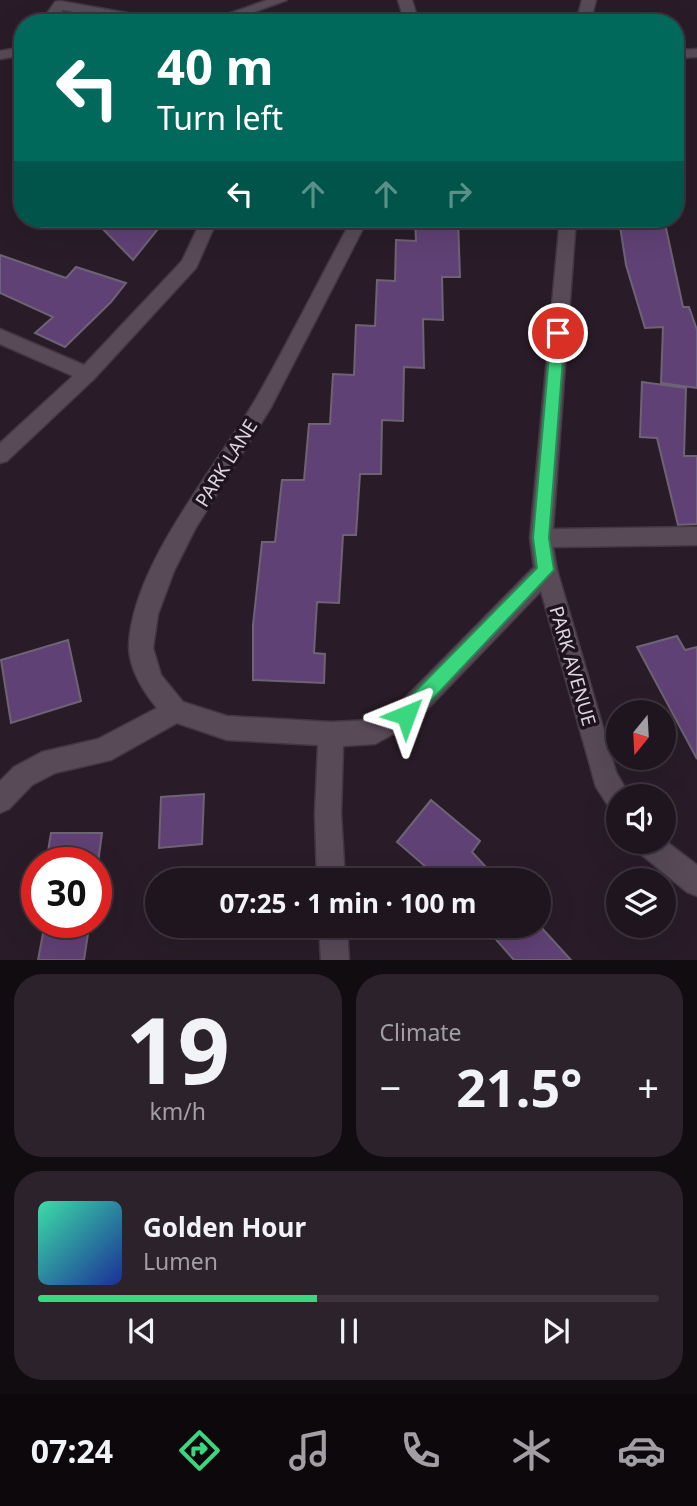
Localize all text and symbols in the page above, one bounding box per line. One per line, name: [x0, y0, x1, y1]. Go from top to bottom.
text: 40 m: [157, 33, 274, 99]
icon: left: [42, 42, 133, 133]
text: Turn left: [157, 96, 283, 139]
icon: left: [221, 175, 259, 213]
icon: ahead: [294, 175, 332, 213]
icon: ahead: [367, 175, 405, 213]
icon: right: [440, 175, 478, 213]
pin: [528, 303, 588, 363]
icon: arrive: [539, 314, 577, 352]
street label: PARK LANE: [189, 414, 263, 512]
street label: PARK AVENUE: [543, 603, 603, 729]
position arrow: [369, 678, 443, 752]
north arrow: [606, 700, 676, 770]
map controls: [606, 700, 676, 938]
button: sound: [606, 784, 676, 854]
speed limit sign: 30: [21, 847, 112, 938]
button: layers: [606, 868, 676, 938]
text: 07:25 · 1 min · 100 m: [220, 885, 476, 921]
text: 19: [126, 987, 230, 1111]
text: Climate: [380, 1016, 462, 1048]
text: 21.5°: [456, 1051, 582, 1122]
text: −: [380, 1061, 401, 1113]
text: +: [637, 1061, 659, 1113]
text: km/h: [149, 1095, 206, 1127]
text: Golden Hour: [143, 1209, 306, 1245]
text: Lumen: [143, 1245, 218, 1277]
icon: previous: [123, 1312, 161, 1350]
icon: pause: [330, 1312, 368, 1350]
icon: next: [537, 1312, 575, 1350]
icon: directions: [175, 1426, 224, 1475]
icon: music: [285, 1426, 334, 1475]
icon: phone: [396, 1426, 445, 1475]
icon: climate: [507, 1426, 556, 1475]
icon: car: [617, 1426, 666, 1475]
text: 07:24: [31, 1429, 113, 1472]

